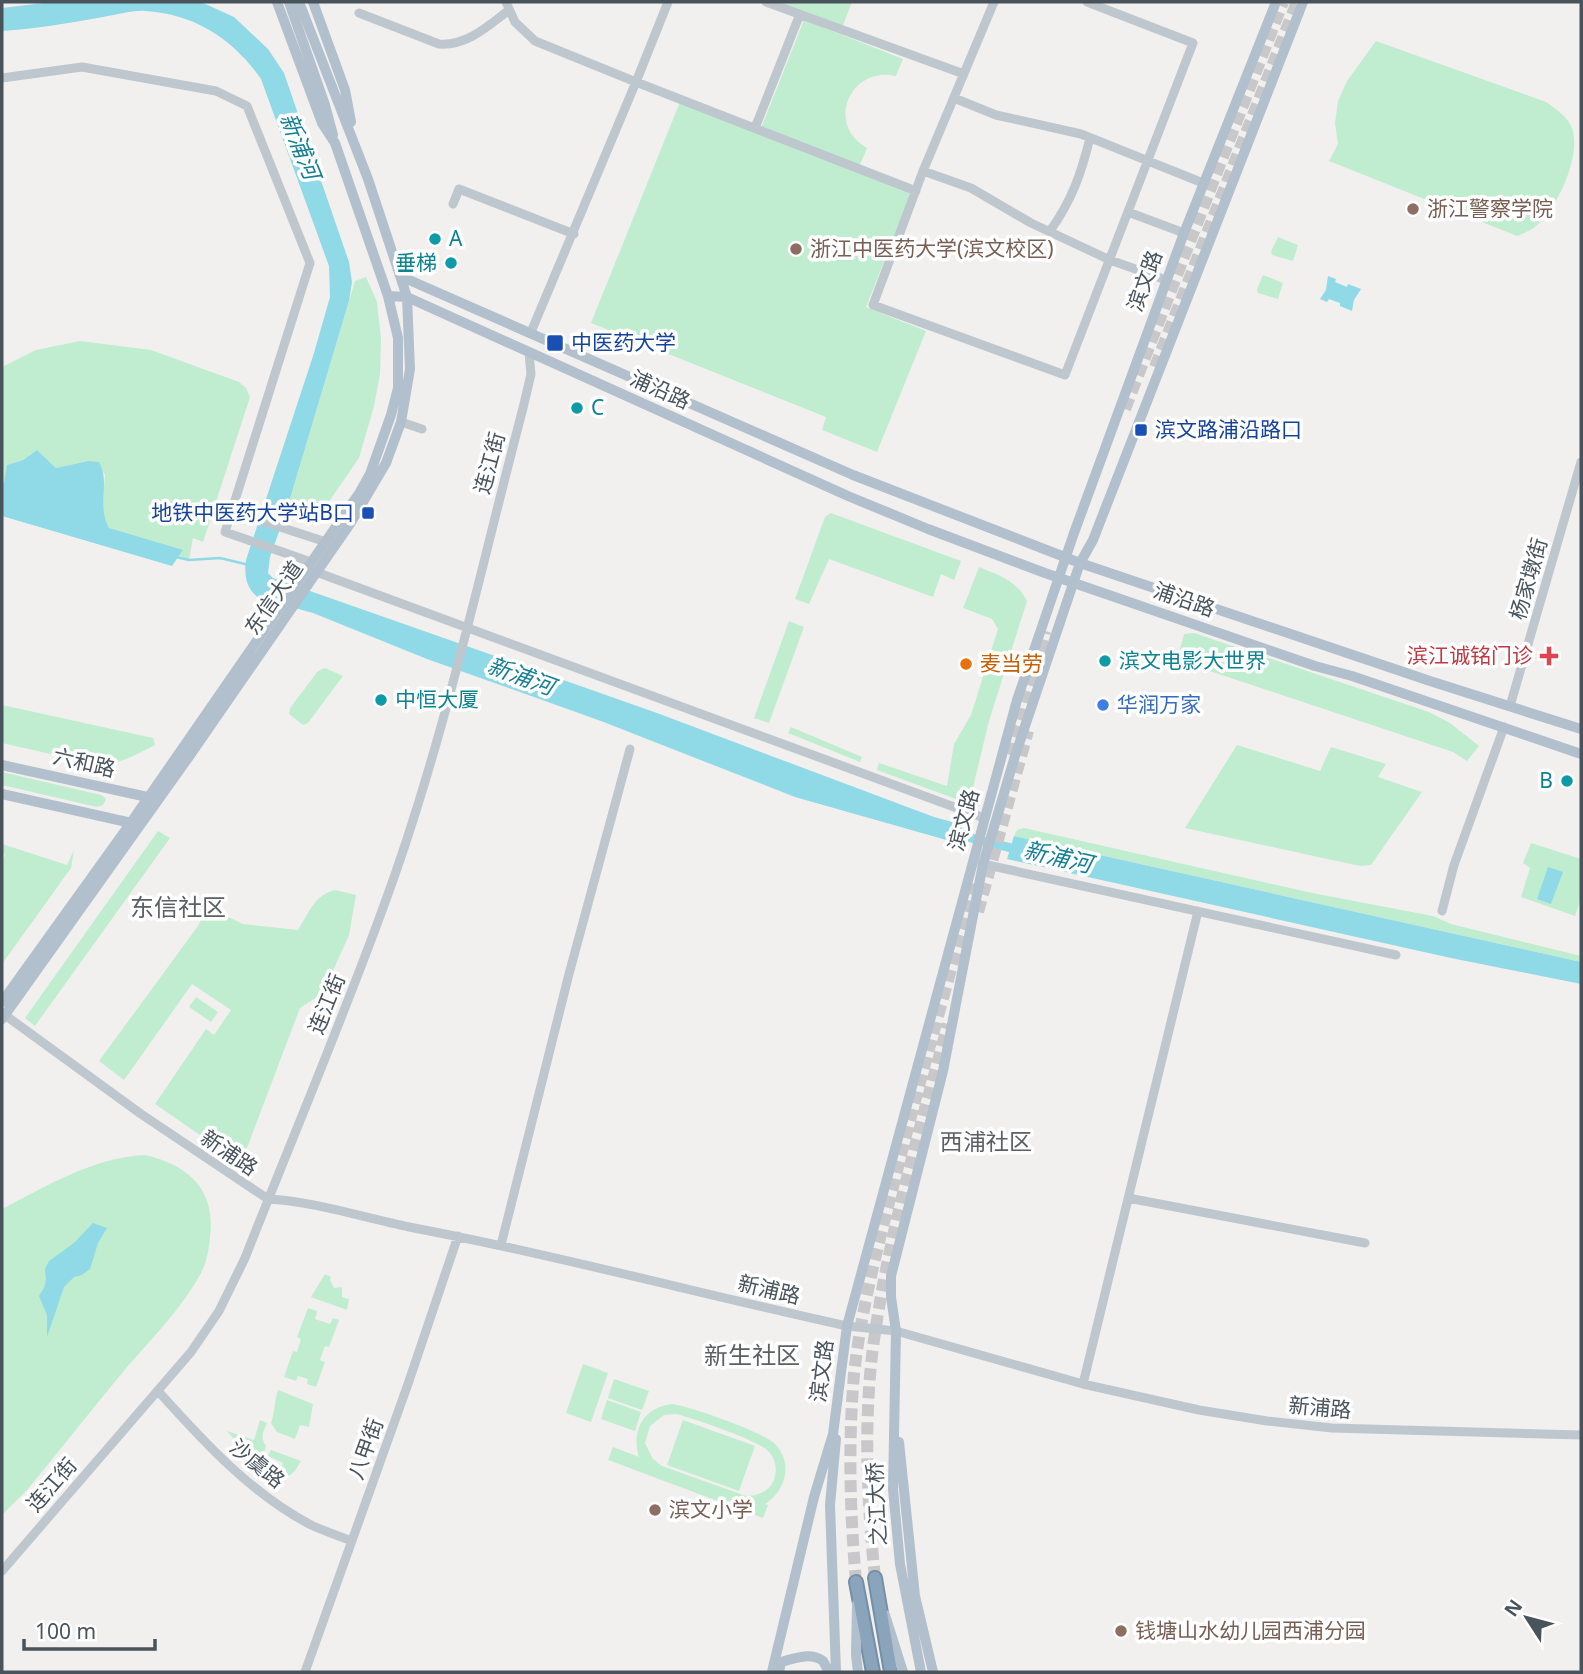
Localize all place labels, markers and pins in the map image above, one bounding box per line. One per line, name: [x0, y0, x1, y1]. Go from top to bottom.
place label: 浙江警察学院: [1427, 194, 1553, 222]
marker: 浙江警察学院: [1405, 201, 1421, 217]
place label: A: [449, 224, 463, 252]
marker: A: [427, 231, 443, 247]
place label: 浙江中医药大学(滨文校区): [810, 234, 1054, 262]
marker: 浙江中医药大学(滨文校区): [788, 241, 804, 257]
place label: 垂梯: [395, 248, 437, 276]
marker: 垂梯: [443, 255, 459, 271]
place label: 中医药大学: [571, 328, 676, 356]
marker: 中医药大学: [545, 333, 565, 353]
place label: C: [591, 393, 604, 421]
marker: C: [569, 400, 585, 416]
place label: 滨文路浦沿路口: [1155, 415, 1302, 443]
marker: 滨文路浦沿路口: [1133, 422, 1149, 438]
place label: 地铁中医药大学站B口: [151, 498, 354, 526]
marker: 地铁中医药大学站B口: [360, 505, 376, 521]
place label: 滨江诚铭门诊: [1407, 641, 1533, 669]
place label: 滨文电影大世界: [1119, 646, 1266, 674]
marker: 滨江诚铭门诊: [1539, 646, 1559, 666]
place label: 麦当劳: [980, 649, 1043, 677]
marker: 滨文电影大世界: [1097, 653, 1113, 669]
marker: 麦当劳: [958, 656, 974, 672]
place label: 中恒大厦: [395, 685, 479, 713]
place label: 华润万家: [1117, 690, 1201, 718]
marker: 中恒大厦: [373, 692, 389, 708]
marker: 华润万家: [1095, 697, 1111, 713]
place label: B: [1539, 766, 1553, 794]
marker: B: [1559, 773, 1575, 789]
place label: 滨文小学: [669, 1495, 753, 1523]
marker: 滨文小学: [647, 1502, 663, 1518]
place label: 钱塘山水幼儿园西浦分园: [1135, 1616, 1366, 1644]
marker: 钱塘山水幼儿园西浦分园: [1113, 1623, 1129, 1639]

